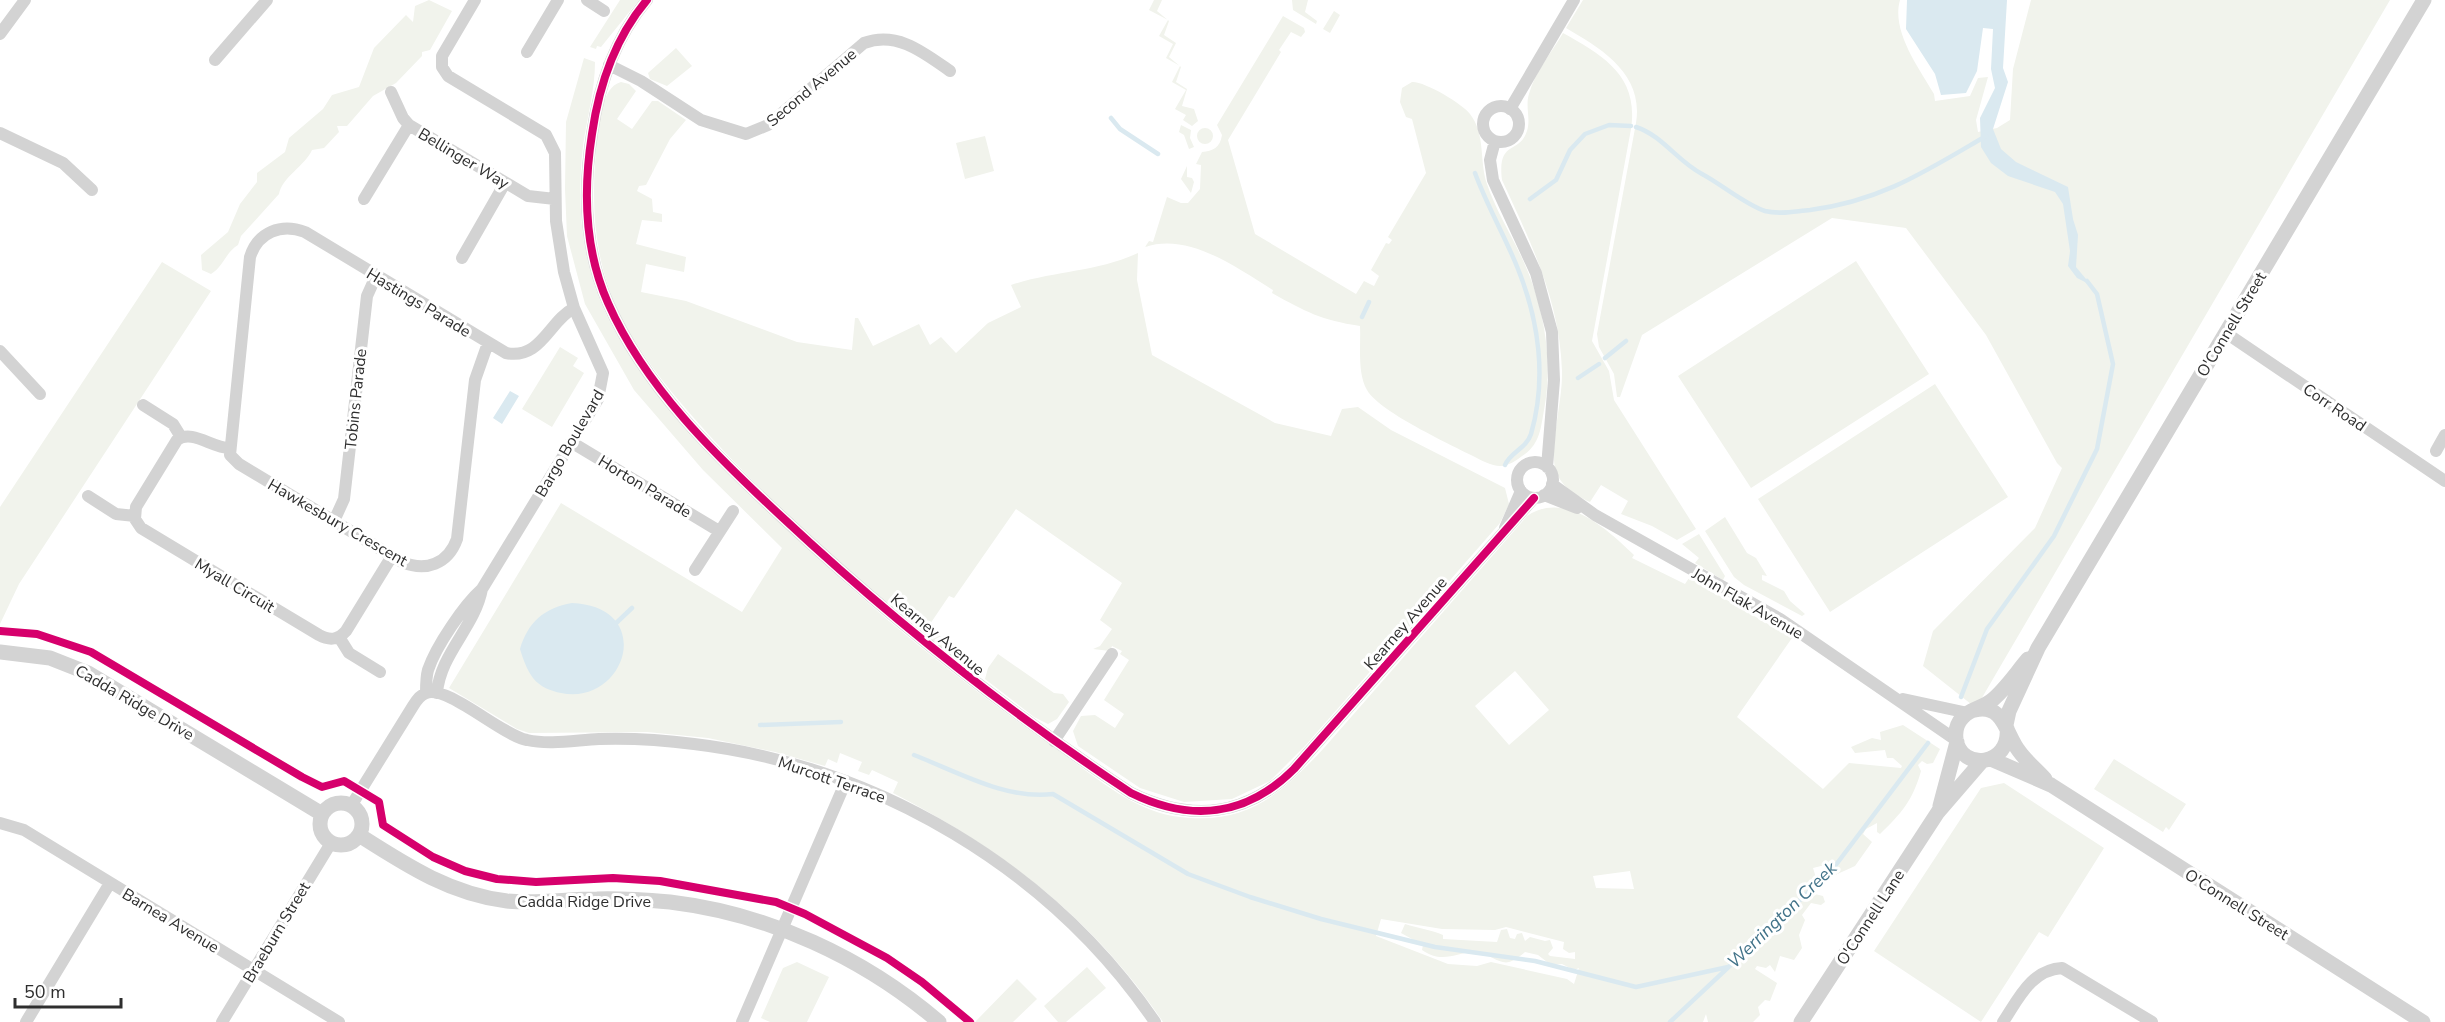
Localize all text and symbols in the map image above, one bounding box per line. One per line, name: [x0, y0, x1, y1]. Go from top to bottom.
street label: Second Avenue: [762, 44, 861, 132]
street label: Bellinger Way: [414, 123, 514, 195]
street label: Hastings Parade: [362, 263, 475, 343]
street label: O'Connell Street: [2192, 268, 2272, 381]
street label: Tobins Parade: [340, 348, 372, 451]
street label: Corr Road: [2298, 379, 2370, 437]
street label: Bargo Boulevard: [530, 386, 610, 501]
street label: Horton Parade: [594, 450, 695, 523]
street label: Hawkesbury Crescent: [264, 474, 412, 572]
street label: Myall Circuit: [190, 553, 279, 619]
street label: John Flak Avenue: [1687, 563, 1807, 645]
street label: Kearney Avenue: [1359, 572, 1452, 675]
street label: Kearney Avenue: [886, 589, 989, 681]
street label: Cadda Ridge Drive: [71, 660, 198, 746]
street label: Murcott Terrace: [775, 751, 888, 809]
water label: Werrington Creek: [1722, 856, 1843, 974]
street label: O'Connell Street: [2180, 864, 2293, 946]
street label: O'Connell Lane: [1832, 865, 1910, 970]
street label: Braeburn Street: [238, 878, 316, 987]
street label: Barnea Avenue: [118, 883, 223, 959]
street label: Cadda Ridge Drive: [517, 891, 651, 913]
scale bar: [15, 971, 122, 1009]
text: 50 m: [24, 980, 66, 1004]

